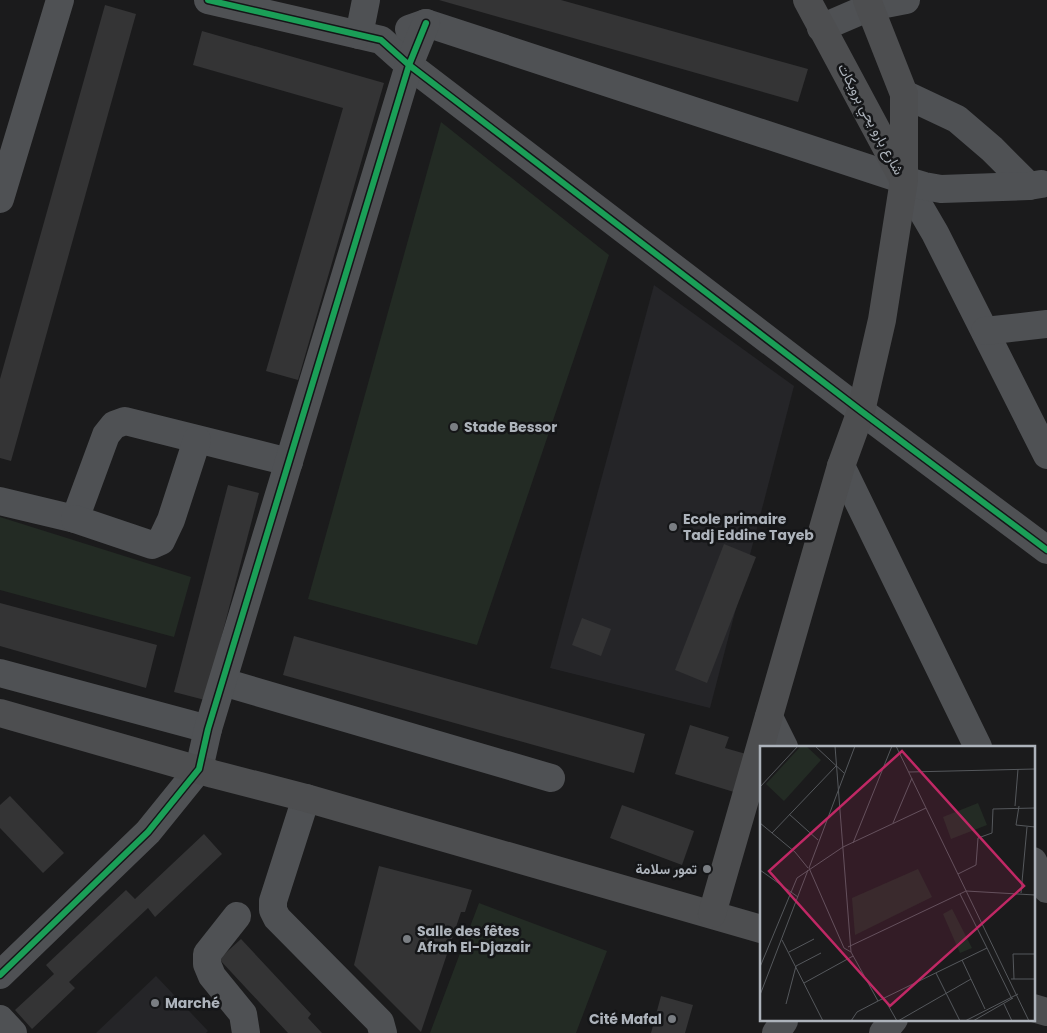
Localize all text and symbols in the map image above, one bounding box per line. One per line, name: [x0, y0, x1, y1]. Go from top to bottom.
street label: شارع بارو يحي برويكات: [831, 60, 909, 179]
place label: Stade Bessor: [464, 417, 557, 437]
marker: Stade Bessor: [448, 421, 460, 433]
place label: Ecole primaire Tadj Eddine Tayeb: [683, 509, 814, 545]
marker: Ecole primaire Tadj Eddine Tayeb: [667, 521, 679, 533]
inset map: [760, 746, 1034, 1020]
place label: تمور سلامة: [635, 859, 698, 879]
marker: تمور سلامة: [701, 863, 713, 875]
place label: Salle des fêtes Afrah El-Djazair: [417, 921, 530, 957]
marker: Salle des fêtes Afrah El-Djazair: [401, 933, 413, 945]
place label: Marché: [165, 993, 220, 1013]
marker: Marché: [149, 997, 161, 1009]
place label: Cité Mafal: [589, 1009, 662, 1029]
marker: Cité Mafal: [666, 1013, 678, 1025]

